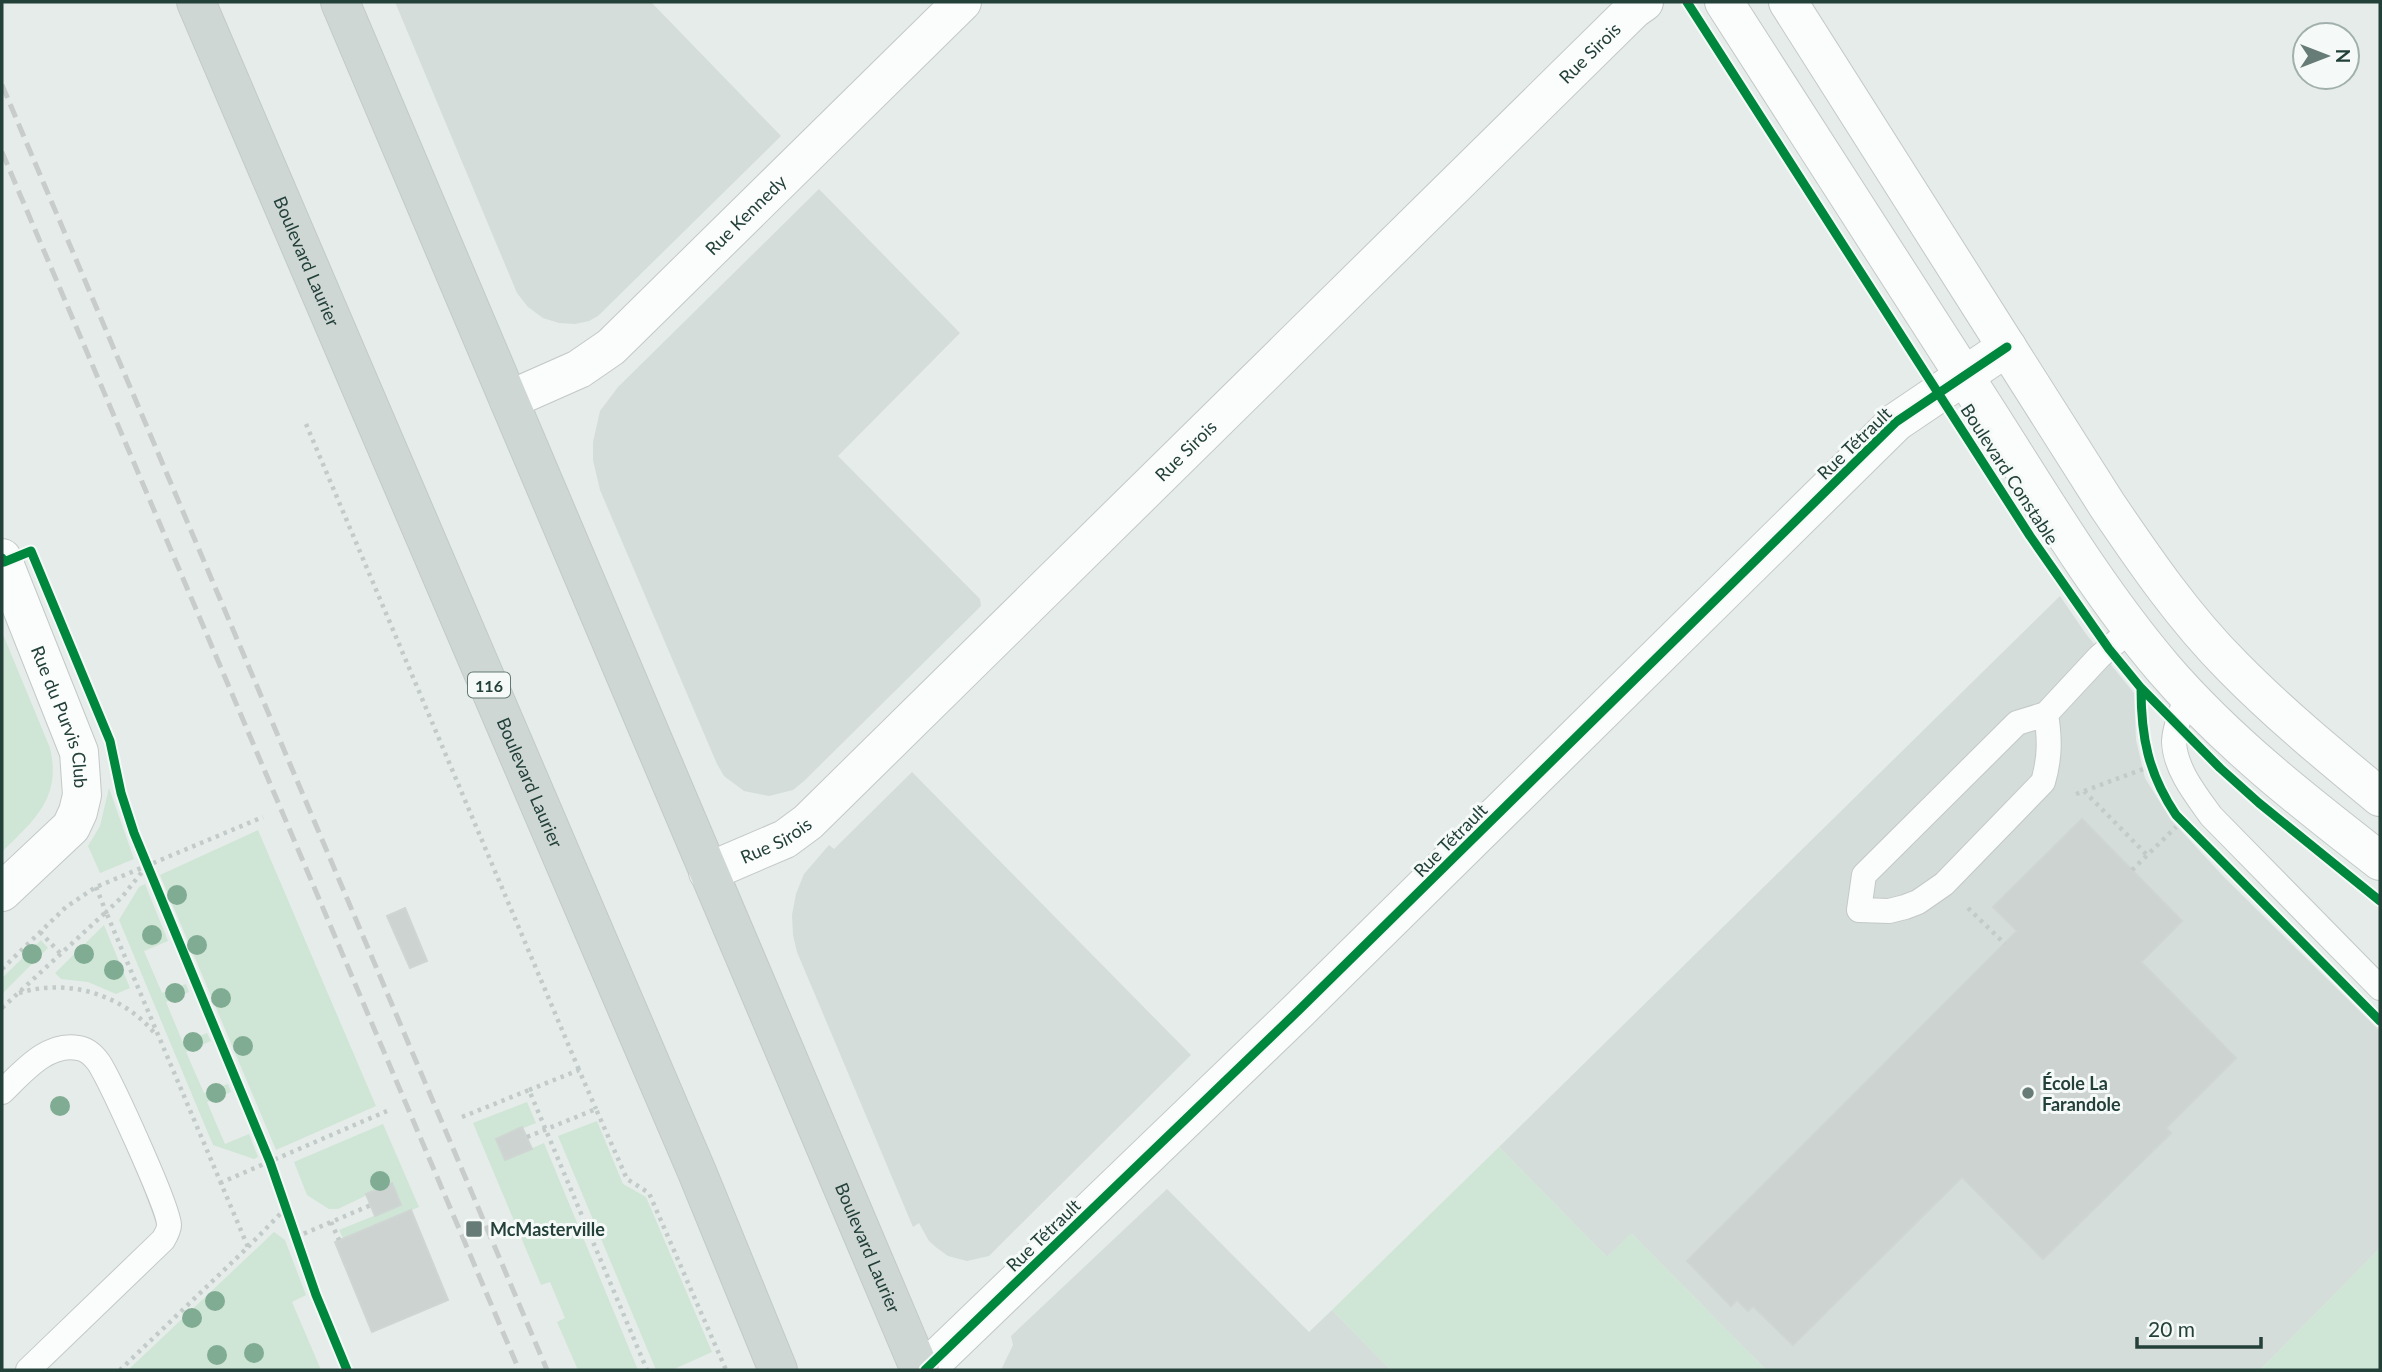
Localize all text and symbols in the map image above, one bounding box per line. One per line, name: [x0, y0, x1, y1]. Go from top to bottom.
street label: Rue Sirois: [1554, 18, 1625, 88]
north arrow: [2291, 21, 2361, 91]
text: N: [2332, 49, 2355, 63]
street label: Rue Kennedy: [700, 170, 791, 259]
street label: Boulevard Laurier: [269, 193, 345, 330]
street label: Boulevard Constable: [1956, 400, 2064, 548]
street label: Rue Tétrault: [1812, 402, 1896, 484]
street label: Rue Sirois: [1150, 415, 1221, 486]
street label: Rue du Purvis Club: [27, 642, 92, 789]
road number: 116: [468, 672, 510, 698]
street label: Boulevard Laurier: [493, 714, 568, 851]
street label: Rue Tétrault: [1409, 798, 1492, 881]
street label: Rue Sirois: [737, 812, 816, 868]
place label: École La Farandole: [2042, 1072, 2121, 1115]
marker: École La Farandole: [2020, 1085, 2036, 1101]
street label: Boulevard Laurier: [831, 1179, 906, 1317]
street label: Rue Tétrault: [1001, 1194, 1085, 1276]
place label: McMasterville: [490, 1218, 605, 1240]
marker: McMasterville: [464, 1219, 484, 1239]
scale bar: [2137, 1306, 2261, 1350]
text: 20 m: [2148, 1316, 2195, 1341]

